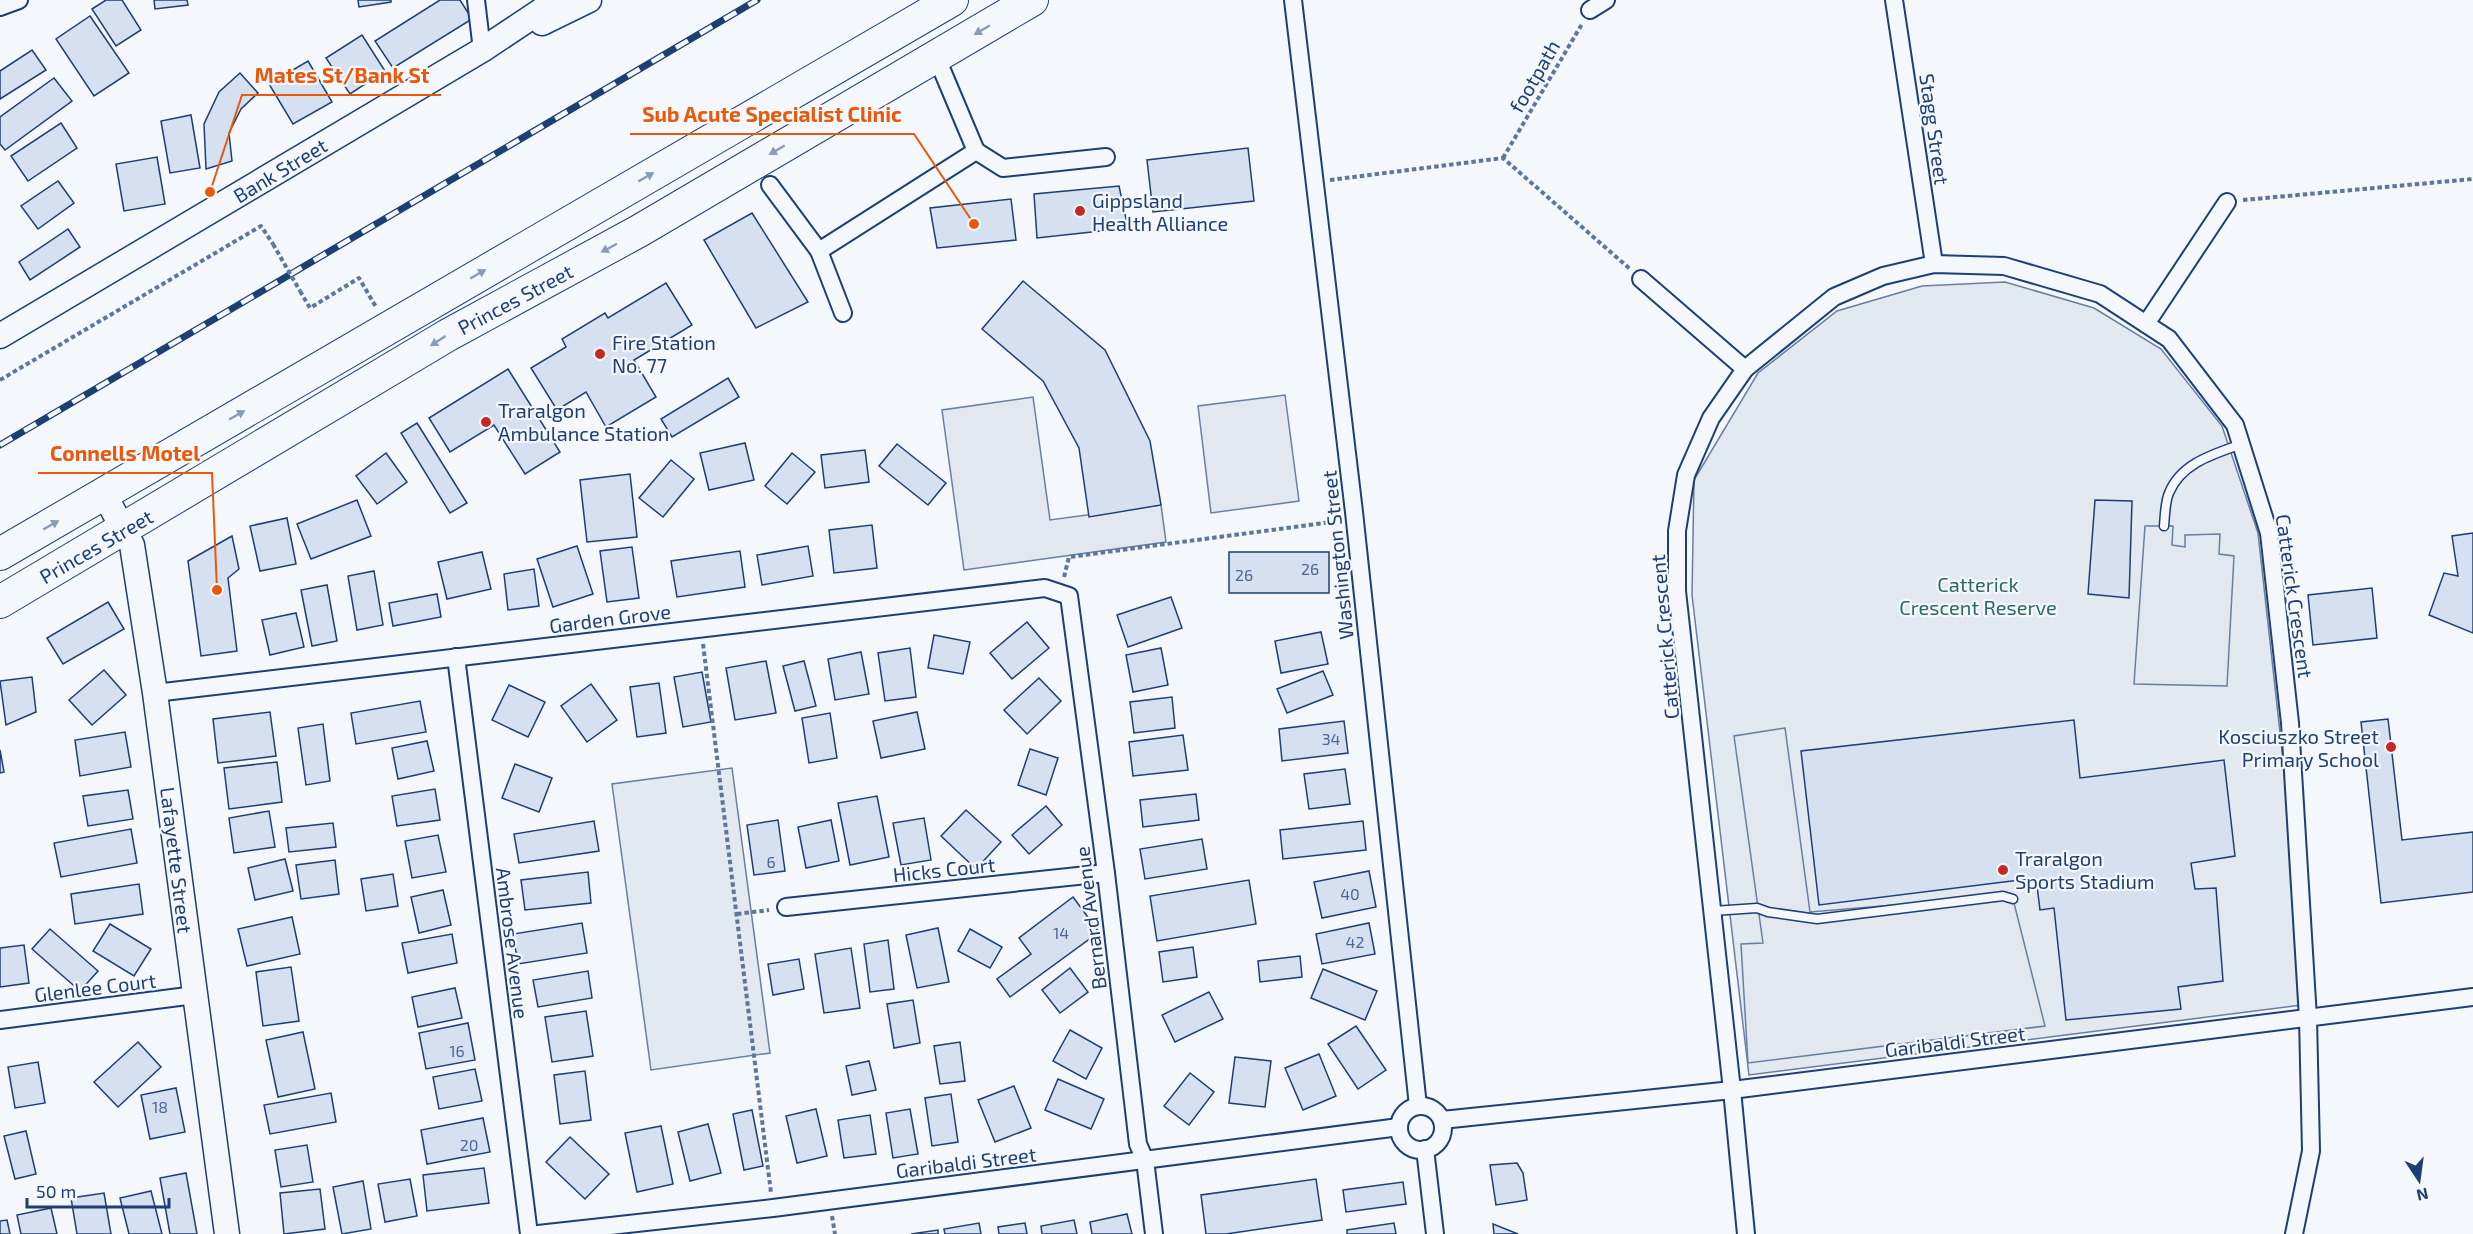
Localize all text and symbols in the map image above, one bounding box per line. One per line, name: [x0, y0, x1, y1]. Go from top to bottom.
one-way arrow: [974, 24, 990, 35]
street label: footpath: [1504, 36, 1564, 116]
callout: Mates St/Bank St: [242, 56, 441, 95]
text: Mates St/Bank St: [255, 62, 430, 87]
street label: Stagg Street: [1915, 72, 1955, 187]
callout: Sub Acute Specialist Clinic: [630, 95, 914, 134]
text: Sub Acute Specialist Clinic: [642, 101, 902, 126]
street label: Bank Street: [229, 132, 332, 207]
one-way arrow: [769, 144, 785, 155]
one-way arrow: [638, 172, 655, 182]
place label: Gippsland Health Alliance: [1092, 188, 1228, 235]
marker: Gippsland Health Alliance: [1073, 204, 1087, 218]
one-way arrow: [600, 243, 617, 253]
street label: Princes Street: [453, 258, 577, 339]
one-way arrow: [470, 269, 486, 280]
place label: Fire Station No. 77: [612, 330, 716, 377]
one-way arrow: [430, 336, 446, 347]
marker: Fire Station No. 77: [593, 347, 607, 361]
place label: Traralgon Ambulance Station: [498, 398, 669, 445]
one-way arrow: [229, 410, 245, 421]
marker: Traralgon Ambulance Station: [479, 415, 493, 429]
callout: Connells Motel: [38, 434, 212, 473]
text: Connells Motel: [50, 440, 200, 465]
street label: Washington Street: [1316, 469, 1358, 641]
street label: Princes Street: [35, 504, 157, 588]
street label: Catterick Crescent: [2272, 513, 2318, 680]
one-way arrow: [42, 520, 59, 530]
street label: Catterick Crescent: [1645, 553, 1683, 720]
house number: 26: [1301, 559, 1319, 578]
house number: 26: [1235, 565, 1253, 584]
park label: Catterick Crescent Reserve: [1899, 572, 2057, 619]
street label: Garden Grove: [548, 599, 672, 637]
place label: Kosciuszko Street Primary School: [2218, 724, 2379, 771]
house number: 34: [1322, 729, 1341, 748]
marker: Kosciuszko Street Primary School: [2384, 740, 2398, 754]
street label: Lafayette Street: [156, 786, 198, 935]
street label: Bernard Avenue: [1069, 845, 1111, 991]
place label: Traralgon Sports Stadium: [2015, 846, 2154, 893]
house number: 6: [766, 852, 776, 871]
street label: Hicks Court: [892, 852, 997, 886]
marker: Traralgon Sports Stadium: [1996, 863, 2010, 877]
street label: Ambrose Avenue: [492, 866, 534, 1020]
house number: 40: [1340, 884, 1360, 903]
house number: 14: [1053, 923, 1069, 942]
house number: 42: [1346, 932, 1364, 951]
street label: Glenlee Court: [33, 968, 158, 1006]
street label: Garibaldi Street: [1883, 1020, 2027, 1062]
house number: 16: [449, 1041, 465, 1060]
house number: 18: [152, 1097, 168, 1116]
house number: 20: [460, 1135, 478, 1154]
street label: Garibaldi Street: [894, 1141, 1038, 1183]
north arrow: [2389, 1150, 2449, 1210]
scale bar: [27, 1171, 170, 1209]
text: 50 m: [36, 1180, 76, 1202]
text: N: [2415, 1185, 2430, 1206]

